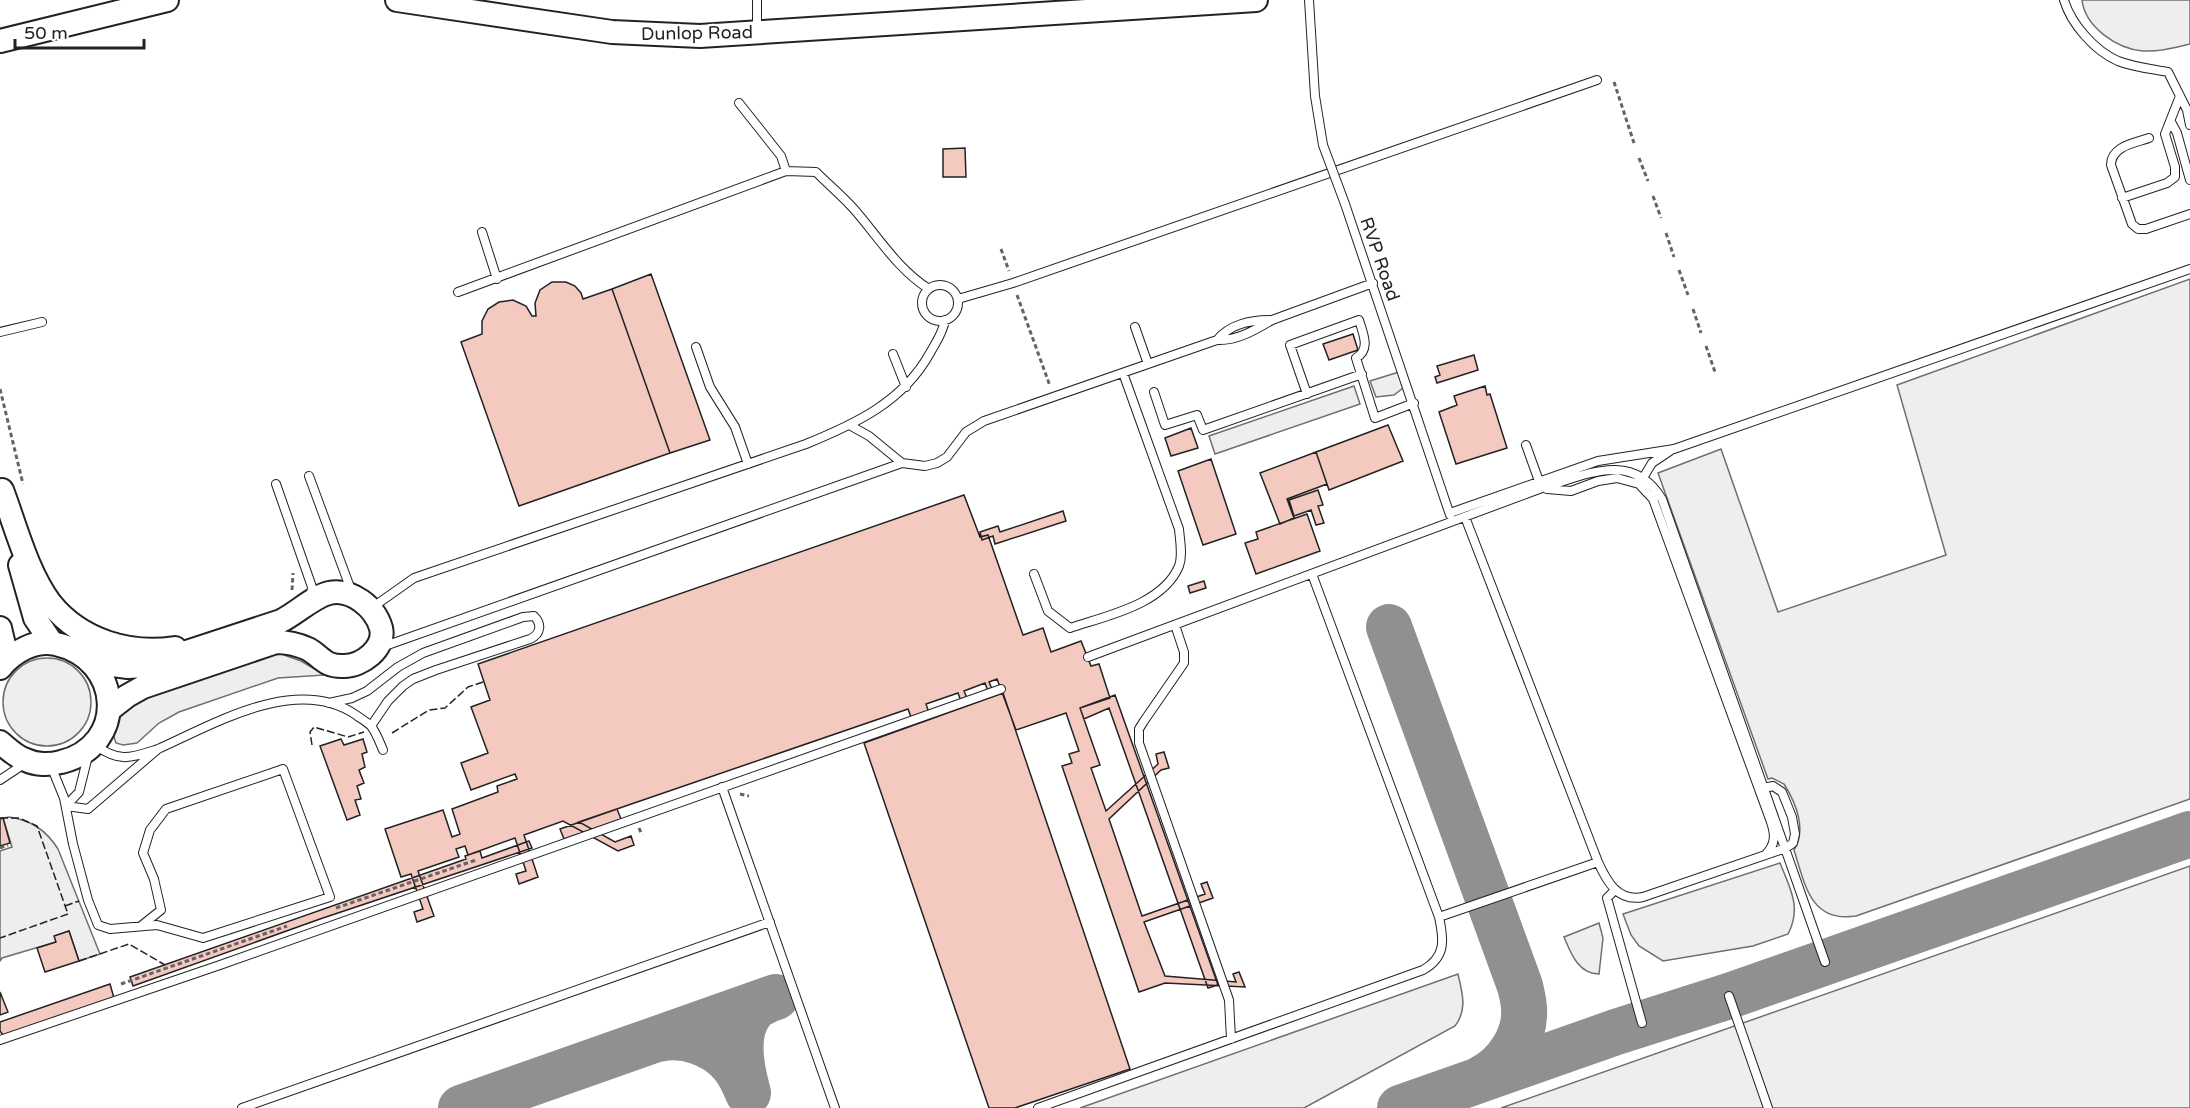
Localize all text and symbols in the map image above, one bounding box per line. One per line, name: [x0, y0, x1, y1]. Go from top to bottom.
scale bar: [15, 12, 144, 50]
street label: Dunlop Road: [641, 21, 753, 45]
text: 50 m: [24, 22, 68, 44]
street label: RVP Road: [1355, 214, 1405, 304]

